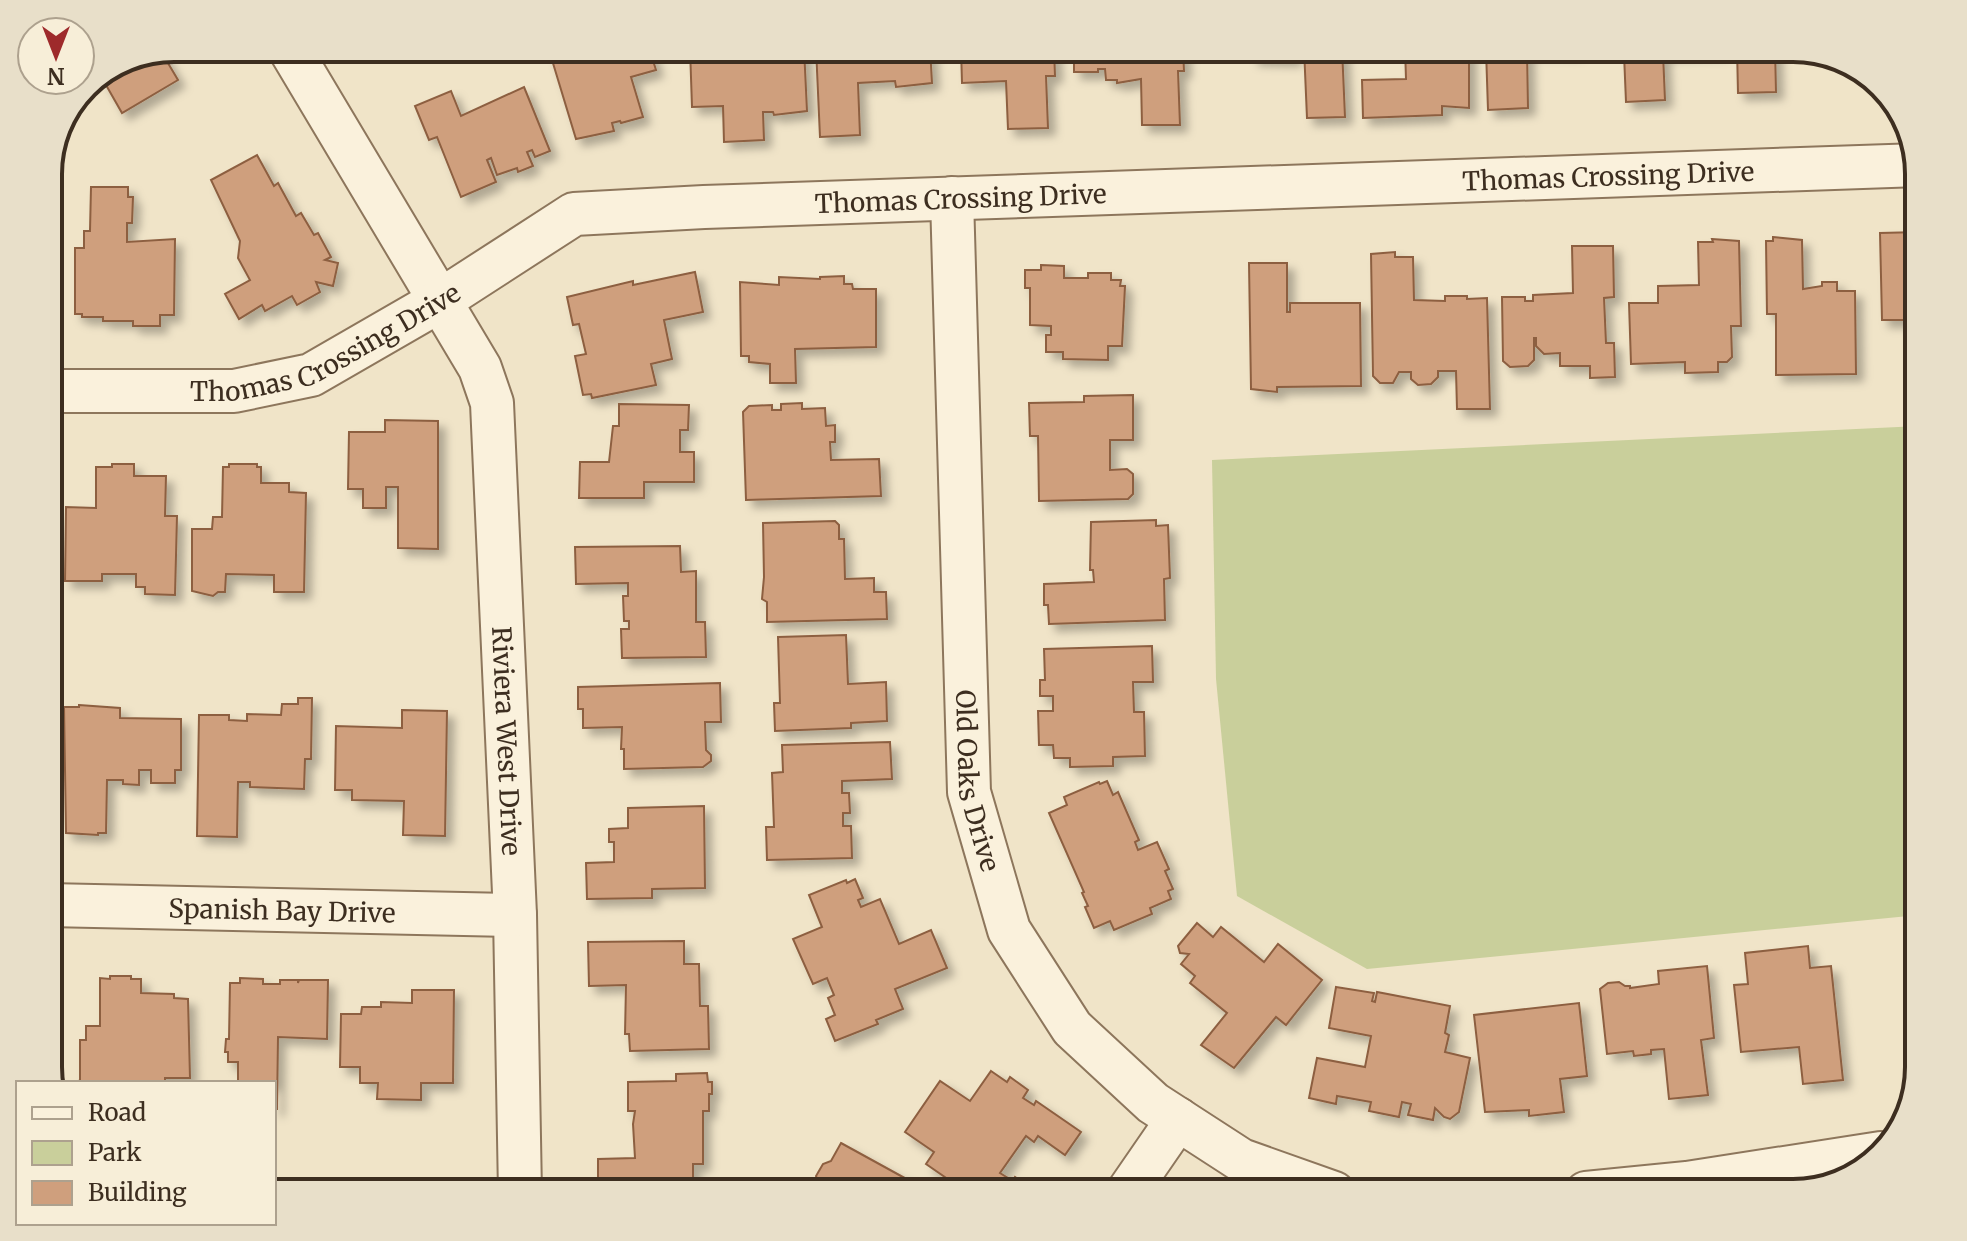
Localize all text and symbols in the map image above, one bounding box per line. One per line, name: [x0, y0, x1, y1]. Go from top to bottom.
north arrow: [16, 16, 96, 96]
text: N: [47, 62, 65, 90]
street label: Thomas Crossing Drive: [1462, 154, 1755, 197]
street label: Thomas Crossing Drive: [814, 177, 1107, 220]
street label: Thomas Crossing Drive: [190, 276, 466, 408]
street label: Riviera West Drive: [486, 626, 529, 856]
street label: Old Oaks Drive: [950, 689, 1008, 875]
street label: Spanish Bay Drive: [168, 891, 396, 929]
legend: [16, 1081, 276, 1225]
text: Road: [88, 1097, 146, 1128]
text: Park: [88, 1137, 142, 1168]
text: Building: [88, 1177, 187, 1208]

